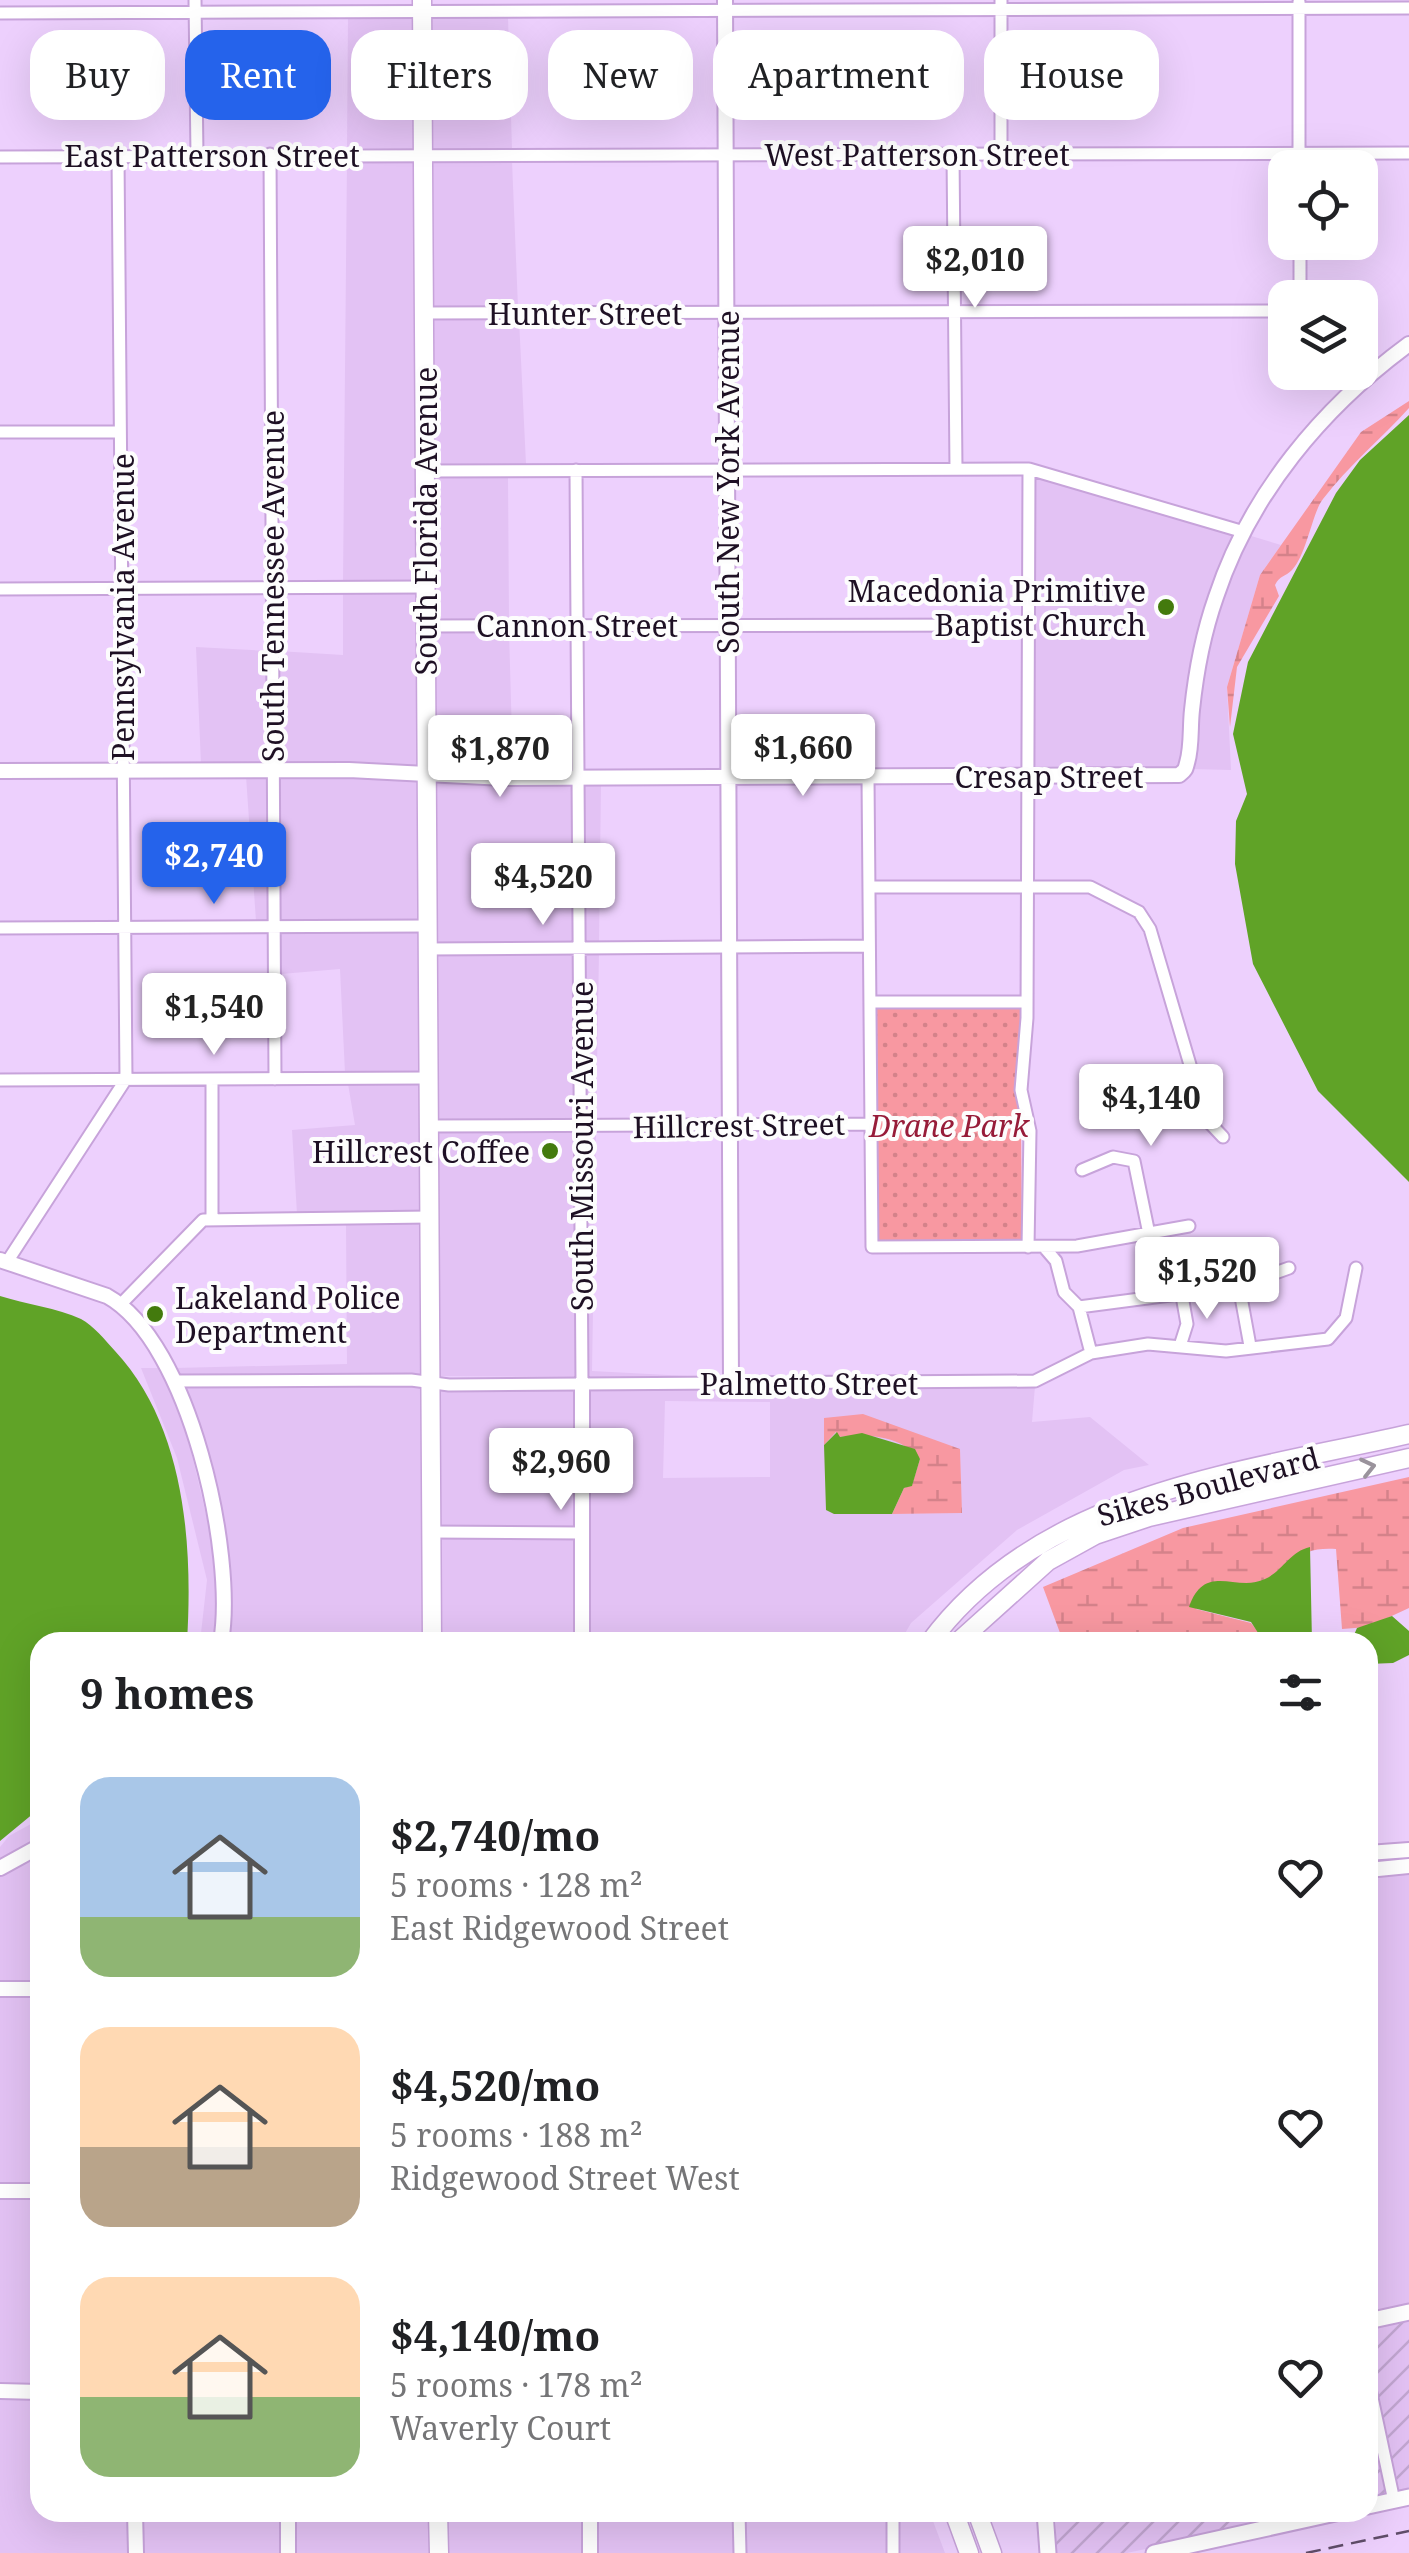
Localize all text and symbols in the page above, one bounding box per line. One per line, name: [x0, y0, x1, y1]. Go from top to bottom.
chip: Buy: [30, 30, 165, 120]
chip: Rent: [185, 30, 331, 120]
chip: Filters: [351, 30, 528, 120]
chip: New: [548, 30, 693, 120]
chip: Apartment: [713, 30, 964, 120]
chip: House: [984, 30, 1159, 120]
street label: West Patterson Street: [764, 134, 1070, 175]
street label: East Patterson Street: [64, 135, 360, 176]
map controls: [1268, 150, 1378, 390]
button: locate: [1268, 150, 1378, 260]
pin: $2,010: [894, 226, 1056, 311]
text: $2,010: [925, 237, 1025, 280]
button: layers: [1268, 280, 1378, 390]
street label: Hunter Street: [488, 293, 682, 334]
street label: South New York Avenue: [707, 310, 748, 654]
street label: South Florida Avenue: [405, 367, 446, 675]
street label: South Tennessee Avenue: [252, 410, 293, 762]
street label: Pennsylvania Avenue: [102, 453, 143, 761]
place label: Macedonia Primitive Baptist Church: [847, 570, 1146, 645]
marker: Macedonia Primitive Baptist Church: [1155, 596, 1177, 618]
street label: Cannon Street: [476, 605, 678, 646]
pin: $1,660: [722, 714, 884, 799]
pin: $1,870: [419, 715, 581, 800]
text: $1,660: [753, 725, 853, 768]
text: $1,870: [450, 726, 550, 769]
street label: Cresap Street: [955, 756, 1143, 797]
pin: $2,740: [133, 822, 295, 907]
text: $2,740: [164, 833, 264, 876]
pin: $4,520: [462, 843, 624, 928]
text: $4,520: [493, 854, 593, 897]
pin: $1,540: [133, 973, 295, 1058]
street label: South Missouri Avenue: [561, 981, 602, 1311]
text: $1,540: [164, 984, 264, 1027]
pin: $4,140: [1070, 1064, 1232, 1149]
text: $4,140: [1101, 1075, 1201, 1118]
street label: Hillcrest Street: [632, 1103, 846, 1147]
park label: Drane Park: [868, 1105, 1030, 1146]
place label: Hillcrest Coffee: [312, 1131, 530, 1172]
marker: Hillcrest Coffee: [539, 1140, 561, 1162]
pin: $1,520: [1126, 1237, 1288, 1322]
text: $1,520: [1157, 1248, 1257, 1291]
place label: Lakeland Police Department: [175, 1277, 400, 1352]
marker: Lakeland Police Department: [144, 1303, 166, 1325]
street label: Palmetto Street: [700, 1363, 918, 1404]
pin: $2,960: [480, 1428, 642, 1513]
street label: Sikes Boulevard: [1092, 1437, 1324, 1535]
text: $2,960: [511, 1439, 611, 1482]
one-way arrow: [1359, 1458, 1376, 1479]
text: 9 homes: [80, 1664, 254, 1721]
icon: filters: [1273, 1665, 1328, 1720]
text: $2,740/mo: [390, 1806, 600, 1863]
icon: home: [160, 1817, 280, 1937]
icon: heart: [1273, 1850, 1328, 1905]
text: 5 rooms · 128 m²: [390, 1863, 643, 1906]
text: East Ridgewood Street: [390, 1906, 729, 1949]
text: $4,520/mo: [390, 2056, 600, 2113]
icon: home: [160, 2067, 280, 2187]
icon: heart: [1273, 2100, 1328, 2155]
text: 5 rooms · 188 m²: [390, 2113, 643, 2156]
text: Ridgewood Street West: [390, 2156, 740, 2199]
text: $4,140/mo: [390, 2306, 600, 2363]
icon: home: [160, 2317, 280, 2437]
icon: heart: [1273, 2350, 1328, 2405]
text: 5 rooms · 178 m²: [390, 2363, 643, 2406]
text: Waverly Court: [390, 2406, 611, 2449]

